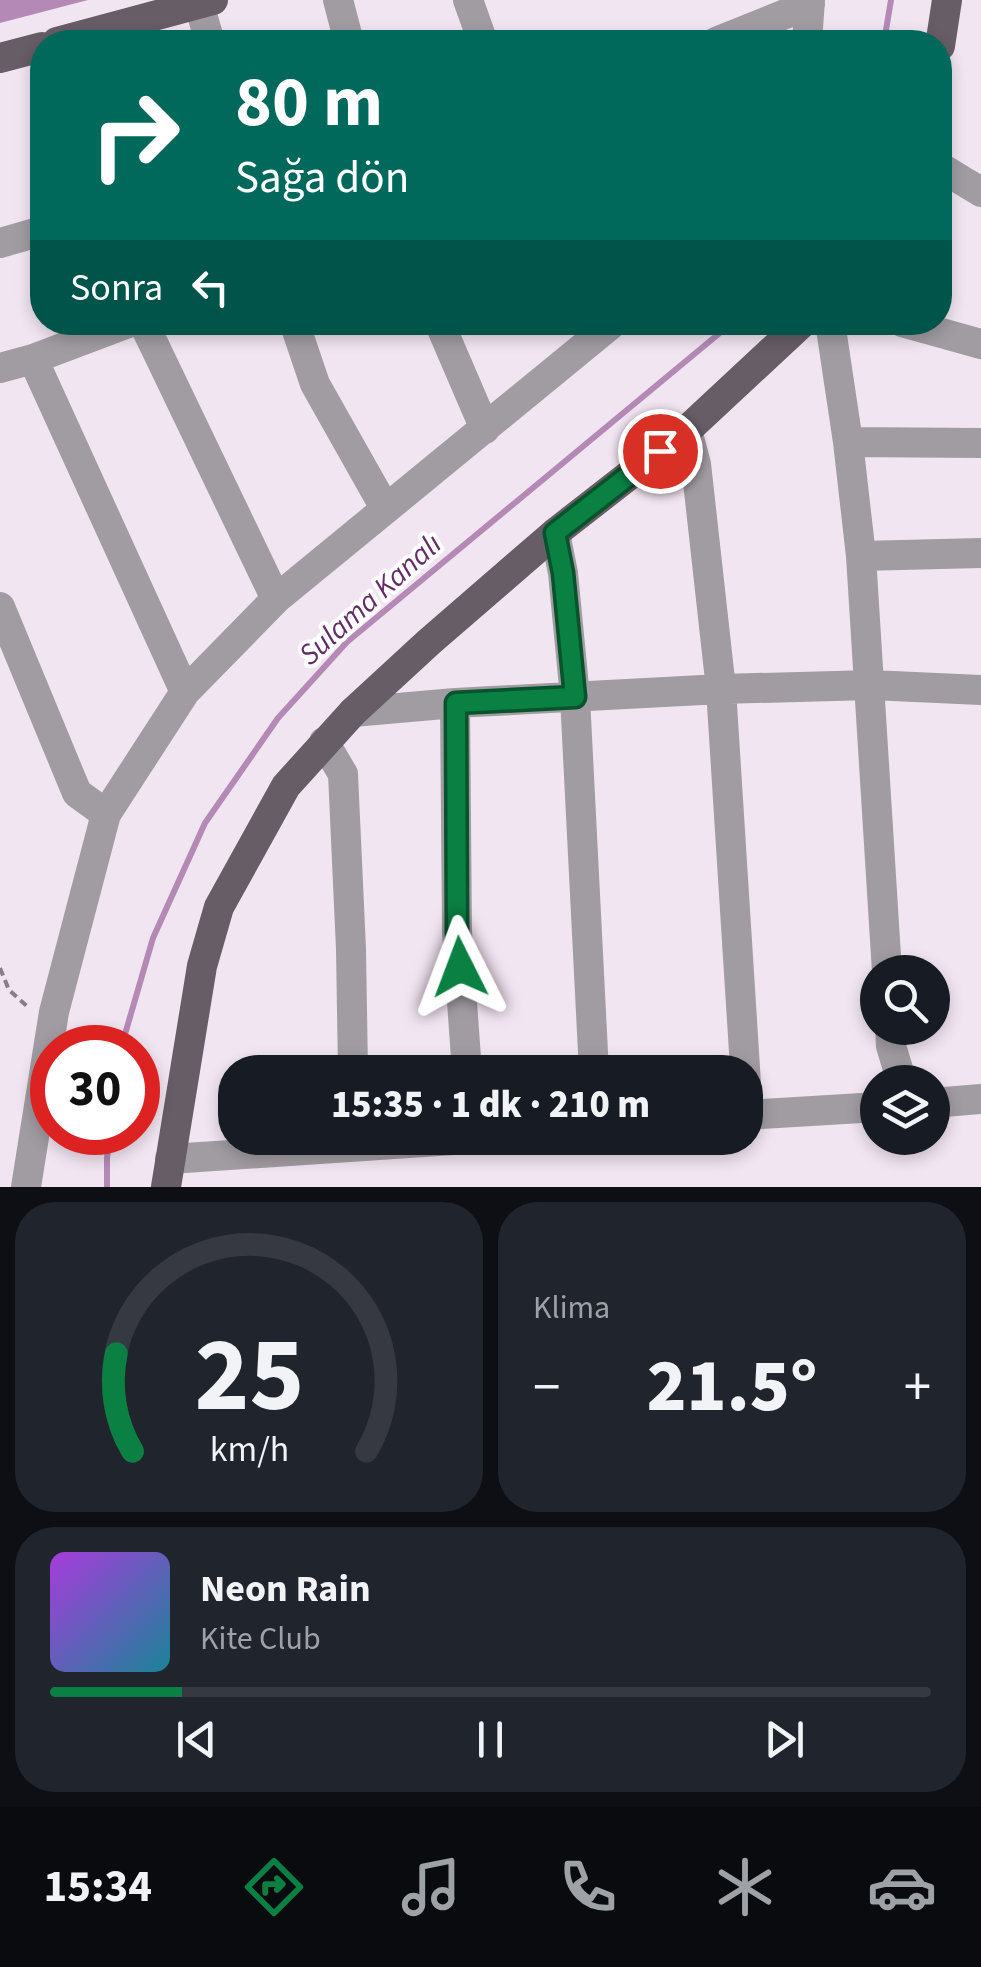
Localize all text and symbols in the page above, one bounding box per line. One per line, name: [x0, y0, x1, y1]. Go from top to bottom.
text: 80 m: [235, 53, 383, 153]
icon: right: [70, 70, 200, 200]
text: Sağa dön: [235, 146, 409, 210]
icon: left: [183, 260, 238, 315]
text: Sonra: [70, 261, 163, 315]
pin: [618, 409, 703, 494]
icon: arrive: [633, 424, 688, 479]
water label: Sulama Kanalı: [289, 523, 451, 675]
position arrow: [408, 915, 512, 1019]
map controls: [860, 955, 950, 1155]
button: search: [860, 955, 950, 1045]
speed limit sign: 30: [30, 1025, 160, 1155]
button: layers: [860, 1065, 950, 1155]
text: 15:35 · 1 dk · 210 m: [331, 1078, 650, 1132]
text: Klima: [533, 1285, 610, 1331]
text: 25: [194, 1303, 304, 1451]
text: 21.5°: [646, 1333, 818, 1440]
text: −: [533, 1349, 560, 1427]
text: +: [904, 1349, 931, 1427]
text: km/h: [209, 1424, 289, 1475]
text: Neon Rain: [200, 1562, 371, 1616]
text: Kite Club: [200, 1616, 321, 1662]
icon: previous: [169, 1712, 224, 1767]
icon: pause: [463, 1712, 518, 1767]
icon: next: [757, 1712, 812, 1767]
icon: directions: [239, 1852, 309, 1922]
icon: music: [396, 1852, 466, 1922]
icon: phone: [553, 1852, 623, 1922]
icon: climate: [710, 1852, 780, 1922]
icon: car: [867, 1852, 937, 1922]
text: 15:34: [44, 1855, 152, 1919]

